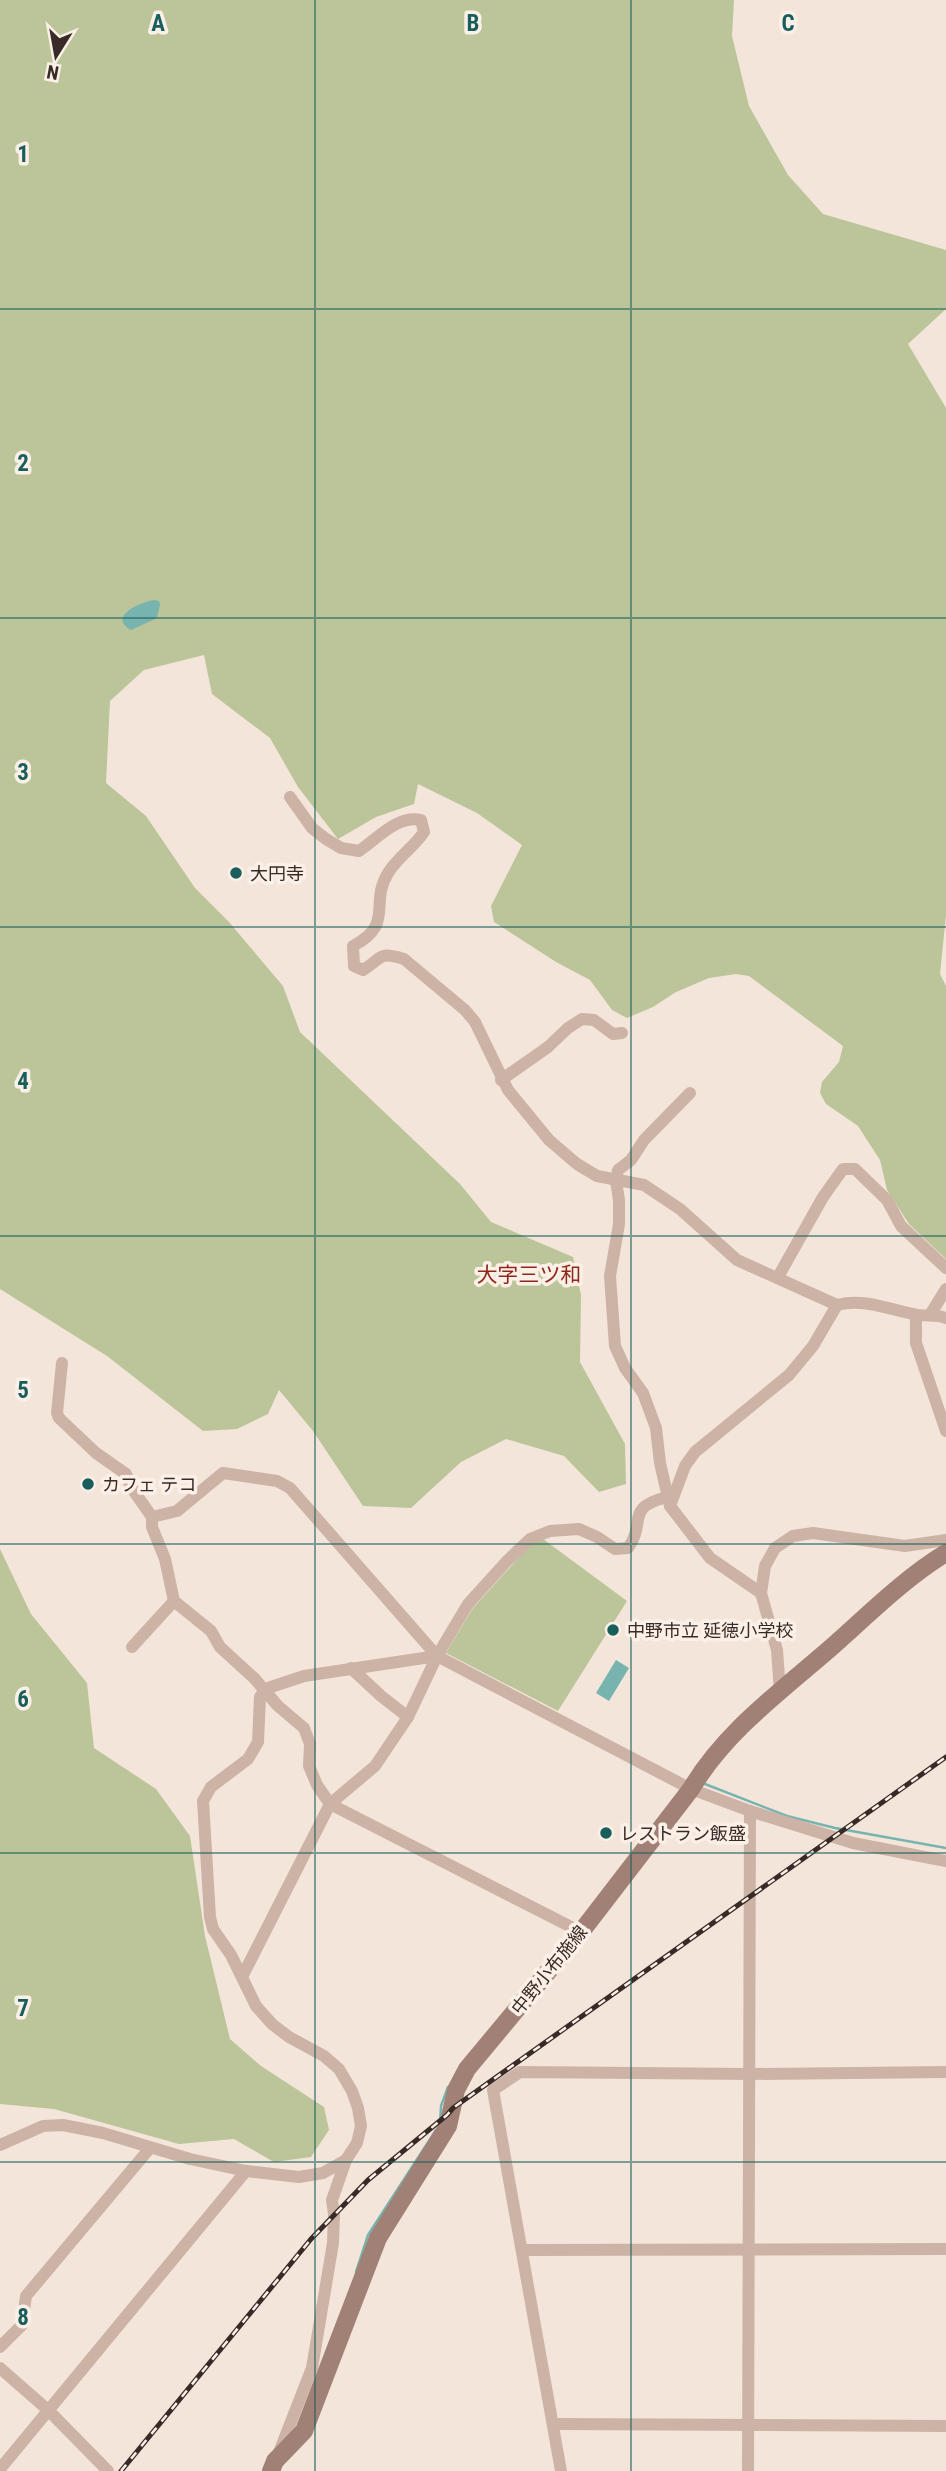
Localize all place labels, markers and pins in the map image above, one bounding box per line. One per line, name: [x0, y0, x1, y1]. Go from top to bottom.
place label: 大円寺: [250, 863, 304, 884]
marker: 大円寺: [228, 865, 244, 881]
place label: カフェ テコ: [102, 1474, 196, 1495]
marker: カフェ テコ: [80, 1476, 96, 1492]
place label: 中野市立 延徳小学校: [627, 1620, 793, 1641]
marker: 中野市立 延徳小学校: [605, 1622, 621, 1638]
place label: レストラン飯盛: [620, 1823, 746, 1844]
marker: レストラン飯盛: [598, 1825, 614, 1841]

